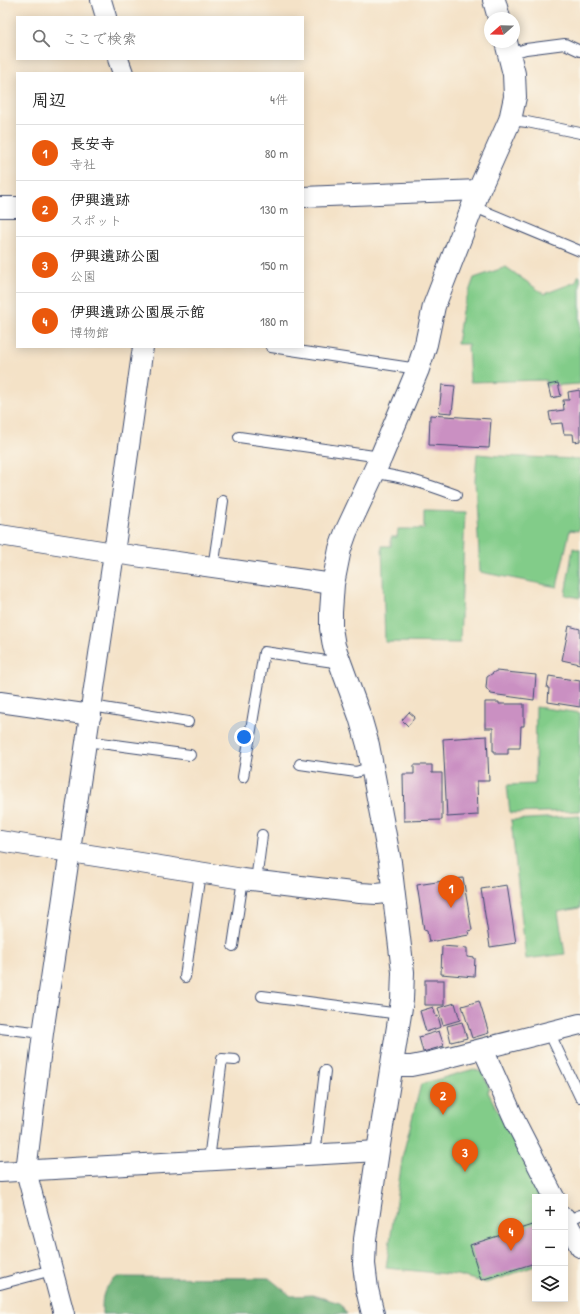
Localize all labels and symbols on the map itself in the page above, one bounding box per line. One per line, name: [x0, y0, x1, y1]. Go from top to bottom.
north arrow: [484, 12, 520, 48]
your location: [234, 727, 254, 747]
pin: 1: [438, 875, 464, 908]
pin: 2: [430, 1082, 456, 1115]
pin: 3: [452, 1139, 478, 1172]
pin: 4: [498, 1218, 524, 1251]

